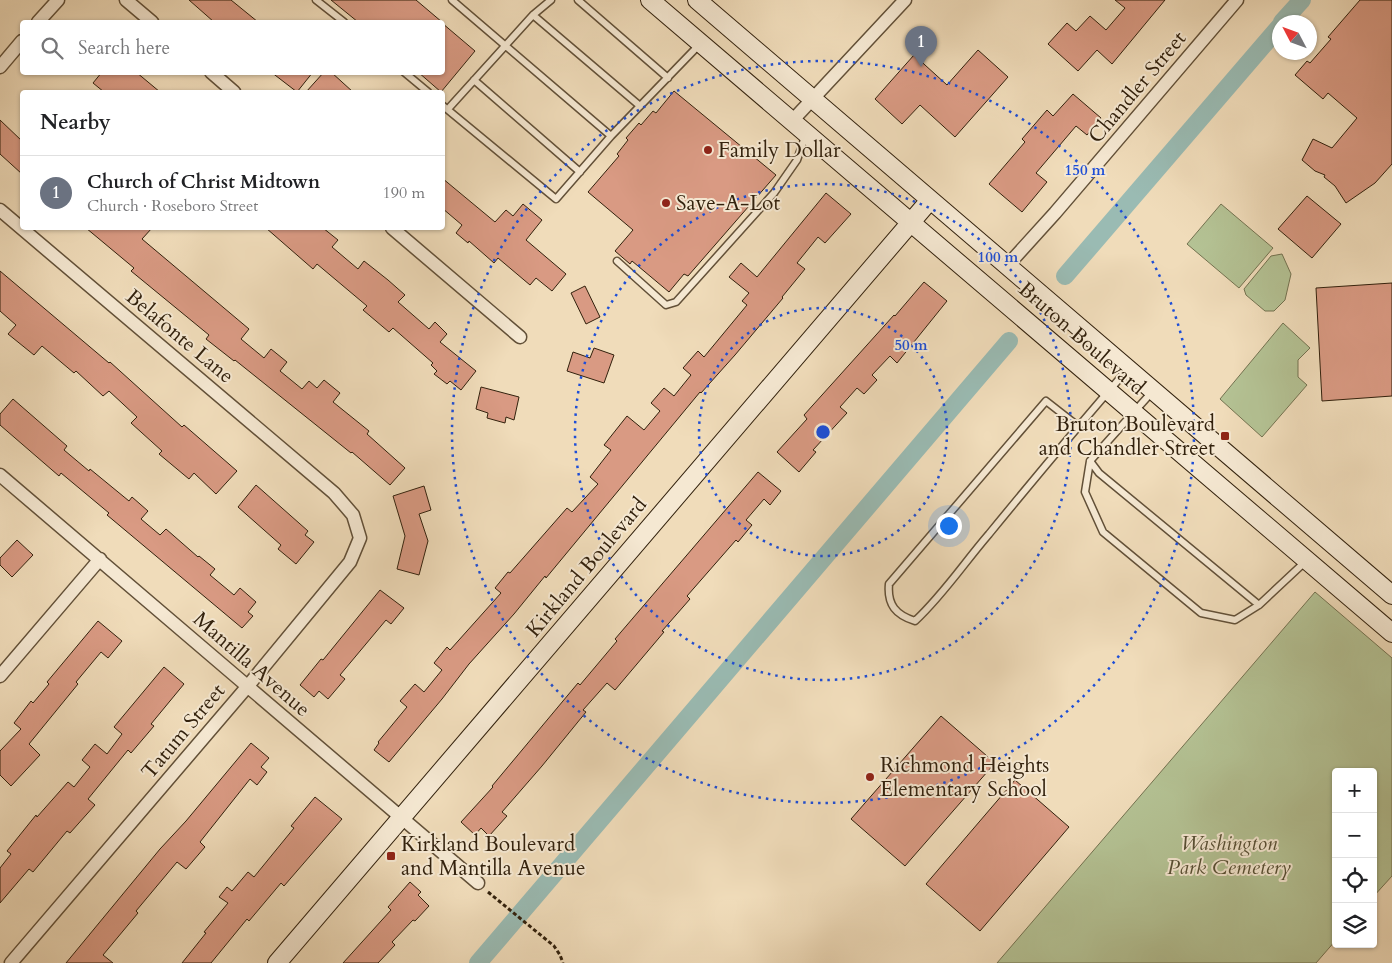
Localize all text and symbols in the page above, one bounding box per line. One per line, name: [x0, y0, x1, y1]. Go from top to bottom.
north arrow: [1272, 15, 1317, 60]
search box: [20, 20, 445, 75]
street label: Chandler Street: [1082, 25, 1193, 150]
pin: 1: [905, 26, 937, 67]
icon: search: [38, 34, 66, 62]
text: Search here: [78, 35, 170, 61]
text: Nearby: [40, 108, 111, 137]
place label: Family Dollar: [718, 136, 841, 165]
marker: Family Dollar: [702, 144, 714, 156]
text: 150 m: [1065, 160, 1106, 180]
text: Church of Christ Midtown: [87, 169, 320, 195]
text: 1: [52, 182, 60, 204]
text: 190 m: [383, 182, 425, 204]
place label: Save-A-Lot: [676, 189, 780, 218]
text: Church · Roseboro Street: [87, 195, 258, 217]
marker: Save-A-Lot: [660, 197, 672, 209]
text: 100 m: [978, 247, 1019, 267]
street label: Bruton Boulevard: [1012, 275, 1151, 402]
street label: Belafonte Lane: [119, 283, 240, 390]
text: 50 m: [894, 335, 928, 355]
place label: Bruton Boulevard and Chandler Street: [1039, 410, 1215, 463]
centre of rings: [814, 423, 832, 441]
marker: Bruton Boulevard and Chandler Street: [1219, 430, 1231, 442]
street label: Kirkland Boulevard: [519, 491, 653, 643]
your location: [936, 513, 962, 539]
street label: Mantilla Avenue: [187, 605, 317, 723]
street label: Tatum Street: [135, 677, 232, 785]
place label: Richmond Heights Elementary School: [880, 751, 1049, 804]
map controls: [1332, 768, 1377, 948]
button: +: [1332, 768, 1377, 813]
marker: Richmond Heights Elementary School: [864, 771, 876, 783]
button: −: [1332, 813, 1377, 858]
park label: Washington Park Cemetery: [1167, 829, 1291, 882]
place label: Kirkland Boulevard and Mantilla Avenue: [401, 830, 586, 883]
marker: Kirkland Boulevard and Mantilla Avenue: [385, 850, 397, 862]
button: locate: [1332, 858, 1377, 903]
button: layers: [1332, 903, 1377, 948]

